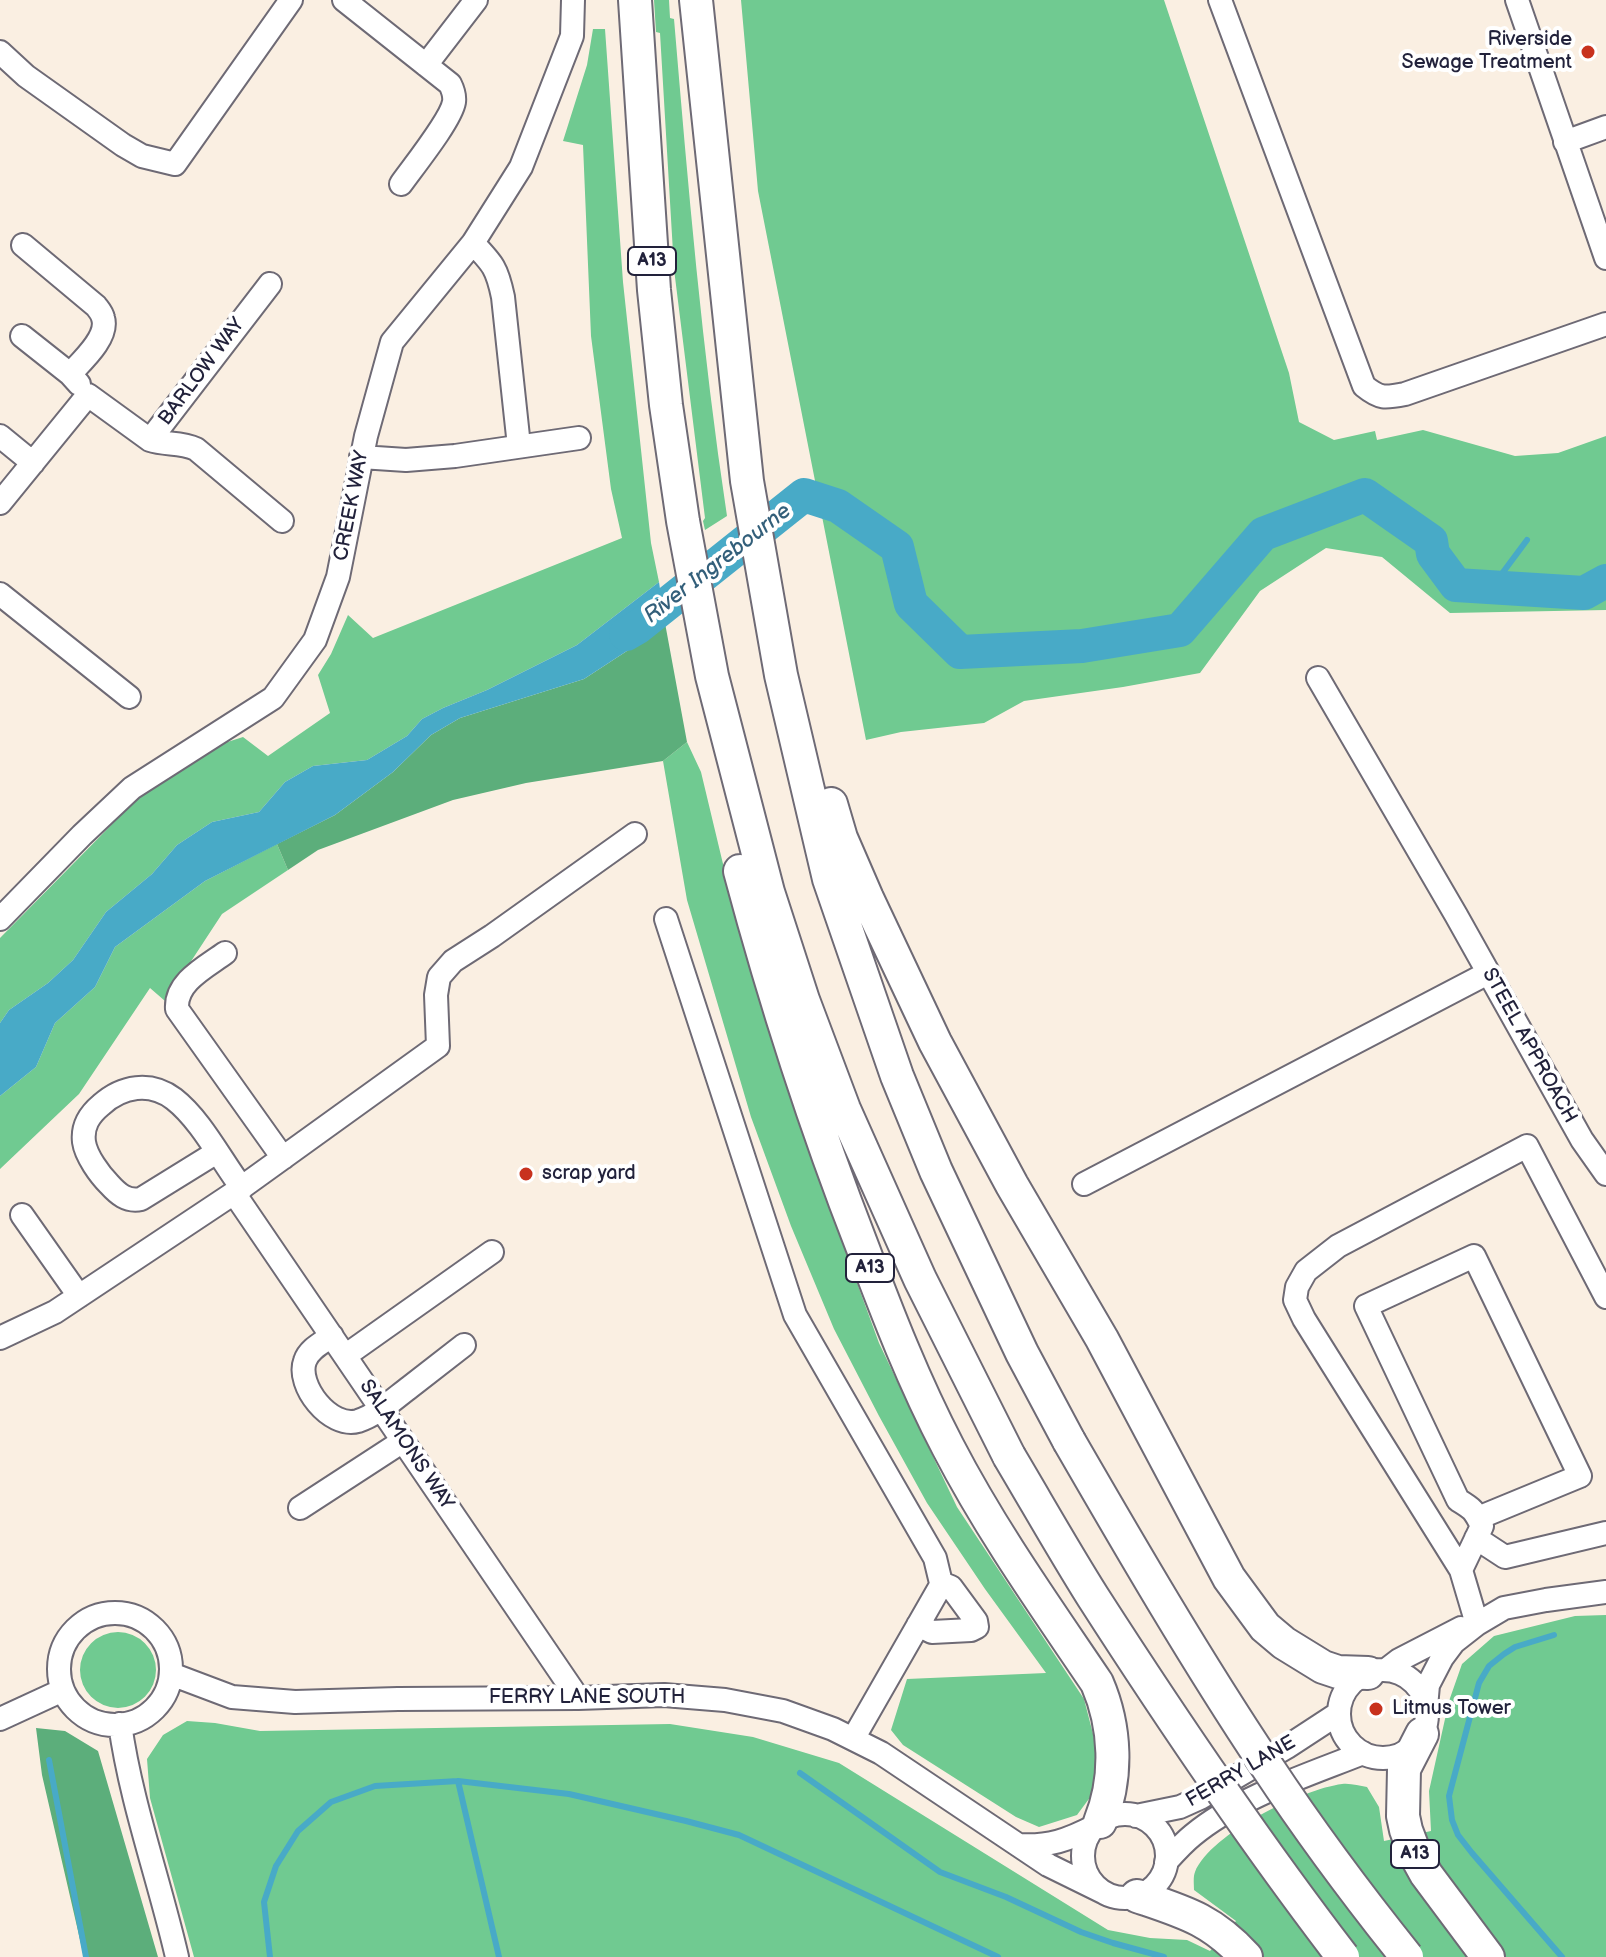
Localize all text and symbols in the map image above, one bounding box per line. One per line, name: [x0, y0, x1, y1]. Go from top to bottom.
place label: Riverside Sewage Treatment: [1402, 28, 1572, 75]
marker: Riverside Sewage Treatment: [1579, 43, 1597, 61]
road number: A13: [628, 247, 676, 275]
street label: BARLOW WAY: [154, 314, 250, 430]
street label: CREEK WAY: [330, 449, 374, 563]
water label: River Ingrebourne: [639, 498, 797, 630]
street label: STEEL APPROACH: [1476, 964, 1582, 1128]
place label: scrap yard: [542, 1162, 636, 1186]
marker: scrap yard: [517, 1165, 535, 1183]
road number: A13: [846, 1254, 894, 1282]
street label: SALAMONS WAY: [354, 1375, 458, 1515]
street label: FERRY LANE SOUTH: [489, 1686, 685, 1710]
place label: Litmus Tower: [1392, 1697, 1511, 1721]
marker: Litmus Tower: [1367, 1700, 1385, 1718]
street label: FERRY LANE: [1182, 1731, 1300, 1813]
road number: A13: [1391, 1840, 1439, 1868]

